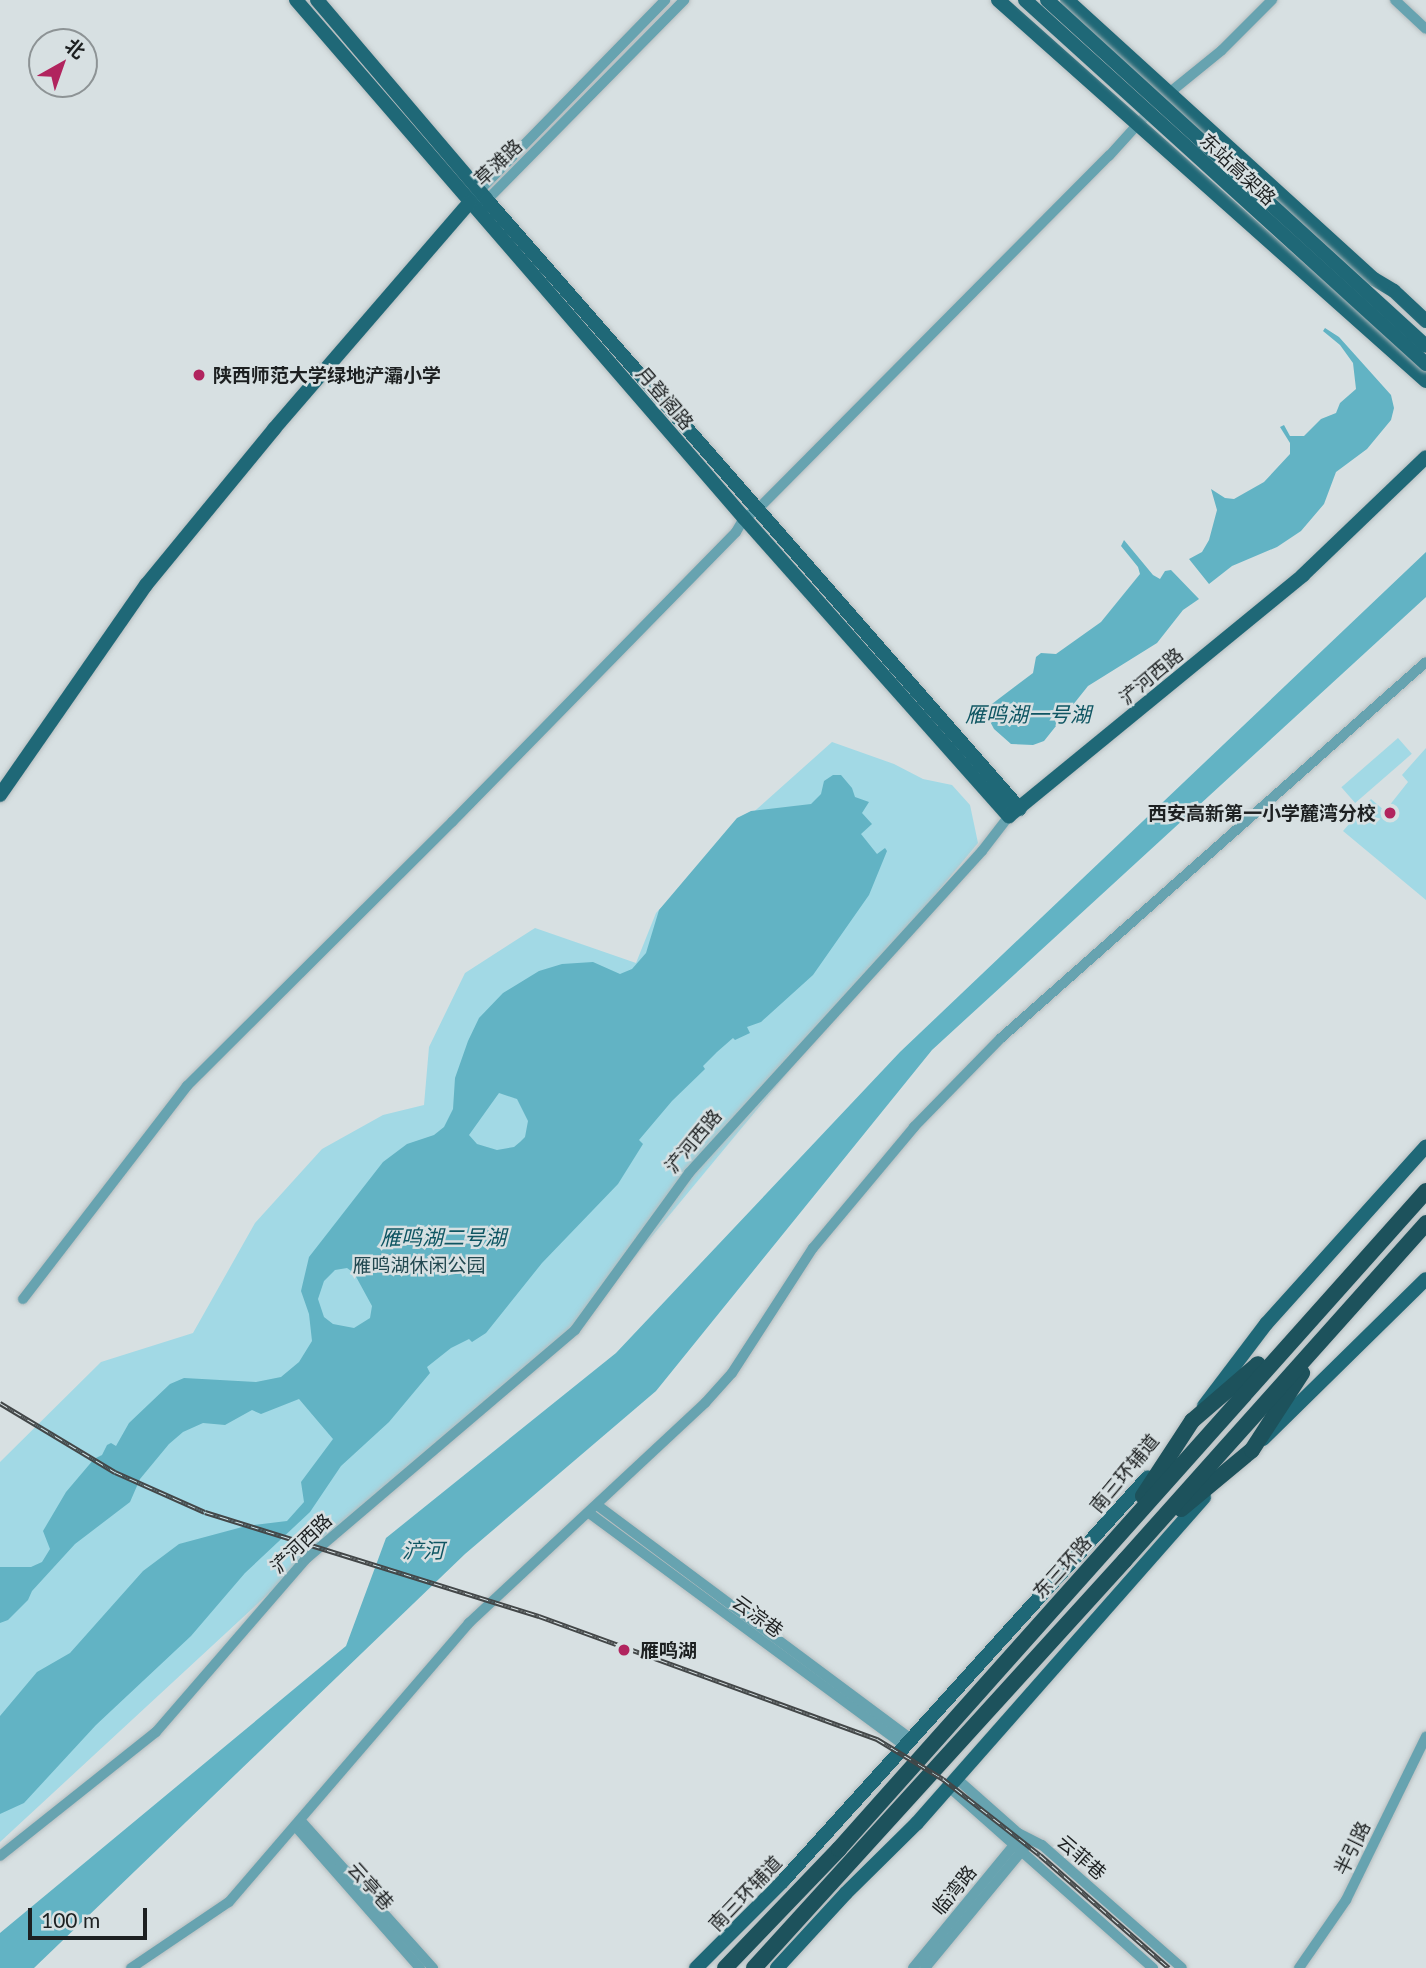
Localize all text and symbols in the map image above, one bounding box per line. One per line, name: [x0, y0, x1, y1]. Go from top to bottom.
north arrow: [28, 28, 98, 98]
text: 北: [61, 33, 90, 63]
street label: 东站高架路: [1195, 128, 1281, 210]
street label: 草滩路: [469, 134, 527, 190]
street label: 月登阁路: [631, 362, 699, 434]
place label: 陕西师范大学绿地浐灞小学: [213, 364, 441, 386]
marker: 陕西师范大学绿地浐灞小学: [191, 367, 207, 383]
street label: 浐河西路: [1115, 643, 1187, 709]
water label: 雁鸣湖一号湖: [965, 701, 1091, 727]
place label: 西安高新第一小学麓湾分校: [1148, 802, 1376, 824]
marker: 西安高新第一小学麓湾分校: [1382, 805, 1398, 821]
street label: 浐河西路: [660, 1105, 726, 1177]
water label: 雁鸣湖二号湖: [380, 1224, 506, 1250]
park label: 雁鸣湖休闲公园: [353, 1254, 485, 1276]
street label: 南三环辅道: [1085, 1429, 1163, 1517]
street label: 浐河西路: [266, 1508, 336, 1578]
street label: 东三环路: [1028, 1531, 1096, 1603]
water label: 浐河: [402, 1537, 444, 1563]
street label: 云淙巷: [728, 1590, 788, 1642]
place label: 雁鸣湖: [640, 1639, 697, 1661]
marker: 雁鸣湖: [614, 1640, 634, 1660]
street label: 半引路: [1329, 1817, 1375, 1879]
street label: 云菲巷: [1053, 1830, 1111, 1884]
street label: 南三环辅道: [704, 1851, 786, 1935]
street label: 云亭巷: [343, 1857, 399, 1915]
street label: 临湾路: [927, 1861, 981, 1919]
scale bar: [32, 1895, 150, 1939]
text: 100 m: [41, 1907, 100, 1932]

